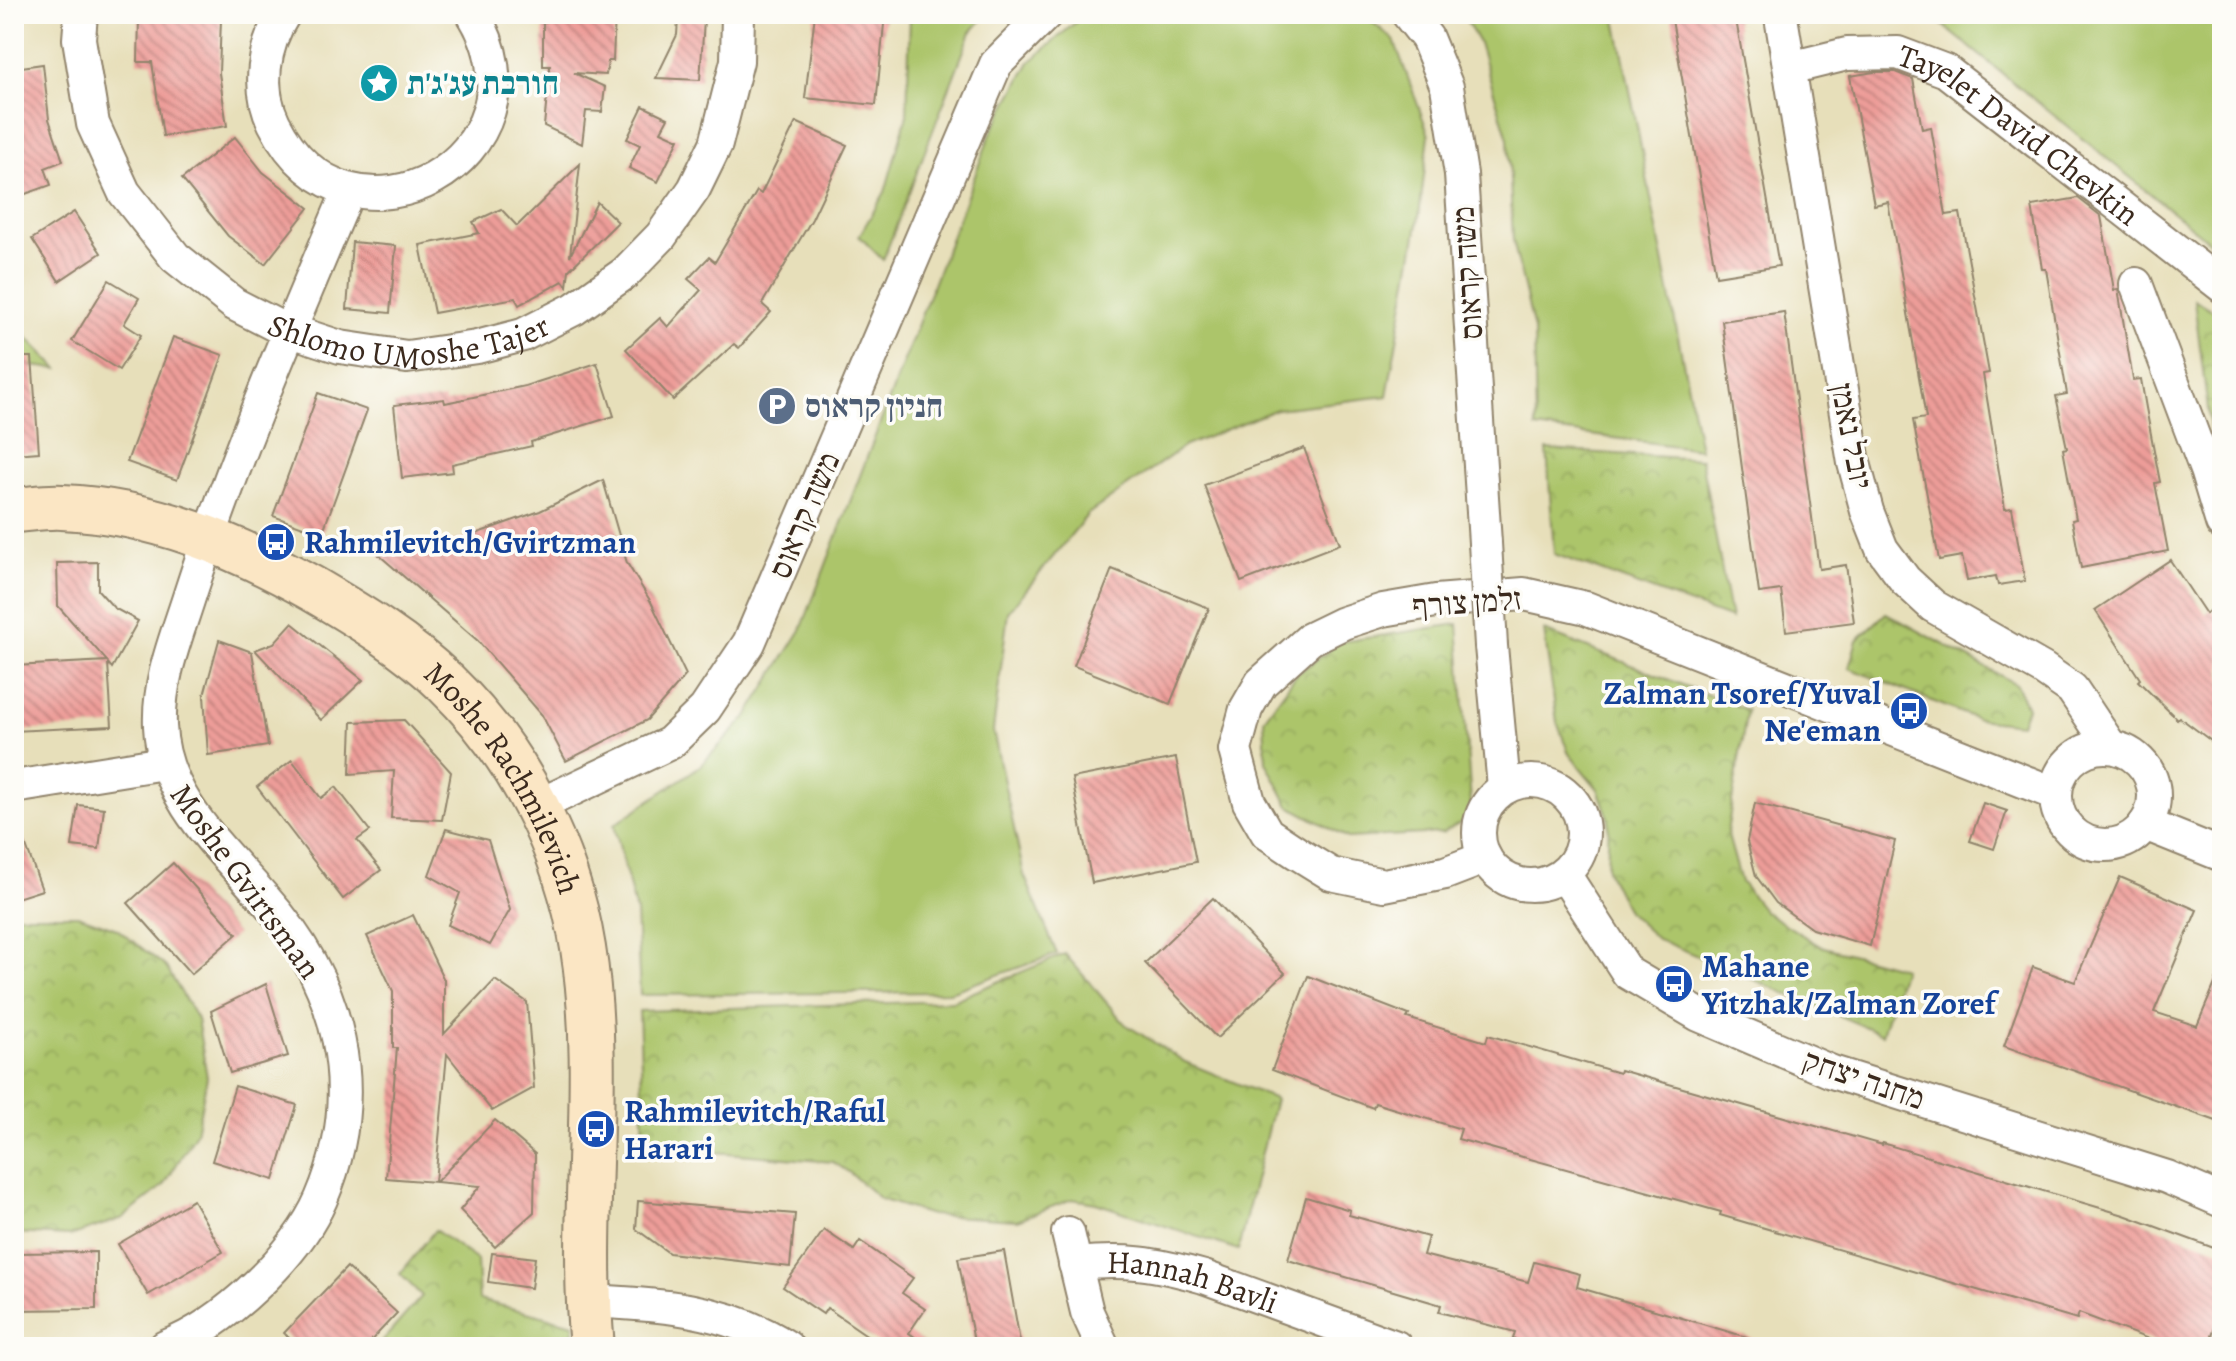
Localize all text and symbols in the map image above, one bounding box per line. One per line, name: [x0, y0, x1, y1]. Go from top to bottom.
street label: Tayelet David Chevkin: [1892, 33, 2149, 236]
place label: חורבת עג'ג'ת: [407, 61, 559, 105]
place icon: חורבת עג'ג'ת: [358, 62, 400, 104]
street label: משה קראוס: [1440, 205, 1494, 341]
street label: Shlomo UMoshe Tajer: [266, 296, 552, 334]
text: Shlomo UMoshe Tajer: [260, 303, 557, 381]
street label: יובל נאמן: [1820, 379, 1884, 493]
place label: חניון קראוס: [805, 384, 943, 428]
parking icon: חניון קראוס: [756, 385, 798, 427]
street label: משה קראוס: [758, 445, 850, 585]
place label: Rahmilevitch/Gvirtzman: [304, 520, 636, 564]
bus stop icon: Rahmilevitch/Gvirtzman: [255, 521, 297, 563]
street label: זלמן צורף: [1411, 576, 1523, 628]
street label: Moshe Rachmilevich: [415, 651, 592, 899]
place label: Zalman Tsoref/Yuval Ne'eman: [1604, 671, 1882, 752]
bus stop icon: Zalman Tsoref/Yuval Ne'eman: [1888, 690, 1930, 732]
street label: Moshe Gvirtsman: [160, 774, 332, 988]
place label: Mahane Yitzhak/Zalman Zoref: [1701, 944, 2000, 1025]
bus stop icon: Mahane Yitzhak/Zalman Zoref: [1653, 963, 1695, 1005]
street label: מחנה יצחק: [1797, 1038, 1931, 1120]
place label: Rahmilevitch/Raful Harari: [624, 1089, 886, 1170]
bus stop icon: Rahmilevitch/Raful Harari: [575, 1108, 617, 1150]
street label: Hannah Bavli: [1106, 1240, 1284, 1324]

